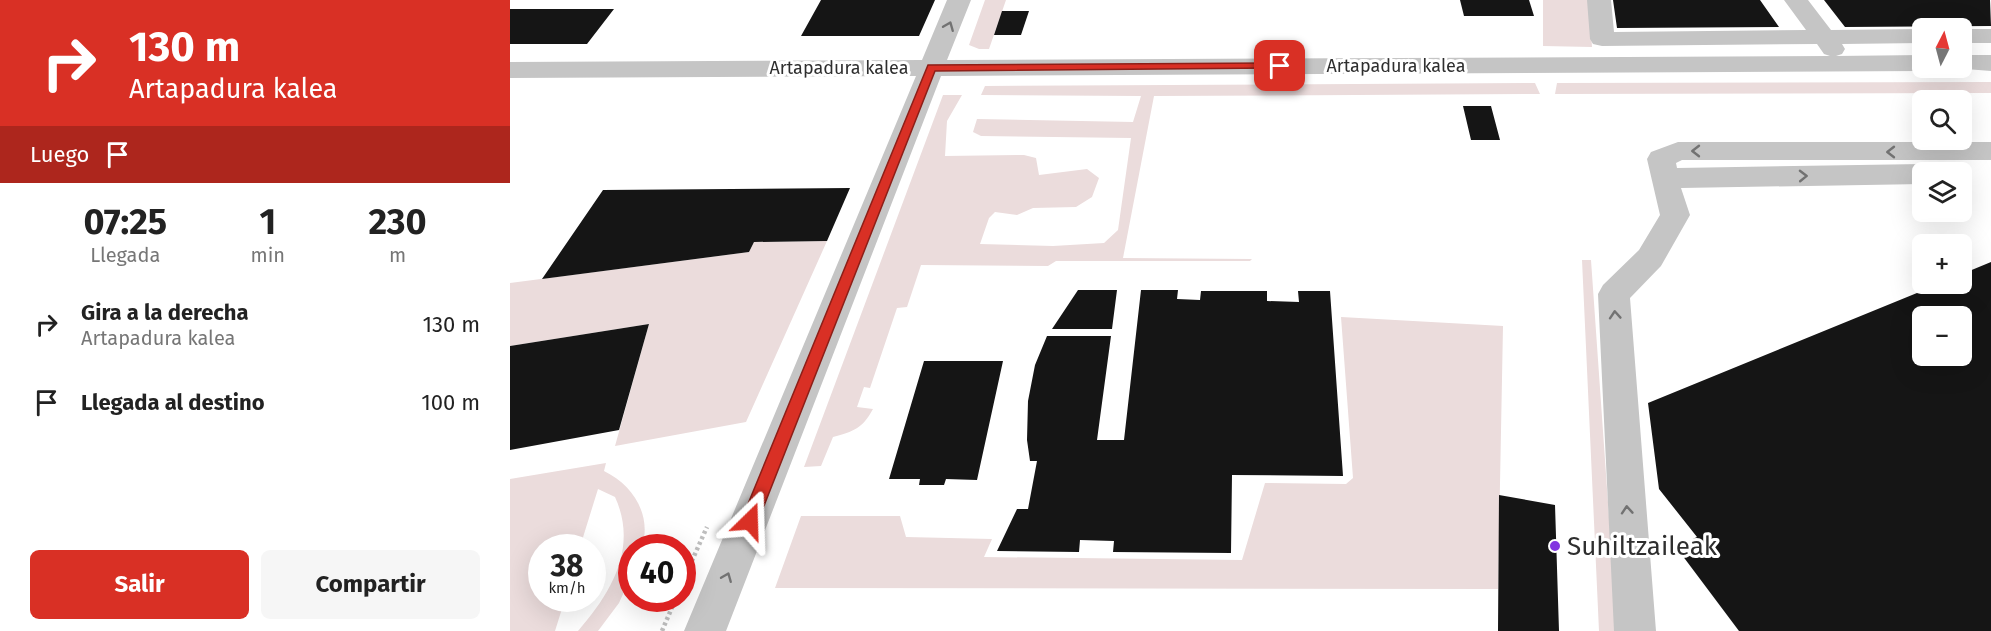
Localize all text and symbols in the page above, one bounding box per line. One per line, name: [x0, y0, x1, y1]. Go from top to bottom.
north arrow: [1912, 18, 1972, 78]
map controls: [1912, 18, 1972, 366]
one-way arrow: [942, 21, 954, 32]
text: 130 m: [129, 22, 240, 72]
icon: right: [30, 24, 108, 102]
pin: [1254, 40, 1305, 91]
icon: arrive: [1263, 49, 1296, 82]
street label: Artapadura kalea: [1326, 55, 1466, 77]
street label: Artapadura kalea: [769, 57, 909, 79]
text: Artapadura kalea: [129, 73, 338, 105]
button: search: [1912, 90, 1972, 150]
icon: arrive: [101, 138, 134, 171]
text: Luego: [30, 141, 89, 168]
one-way arrow: [1691, 145, 1700, 157]
one-way arrow: [1886, 145, 1895, 158]
button: layers: [1912, 162, 1972, 222]
one-way arrow: [1799, 169, 1808, 182]
text: 07:25: [83, 200, 167, 244]
text: 1: [259, 200, 276, 244]
text: 230: [368, 200, 427, 244]
button: +: [1912, 234, 1972, 294]
text: Llegada: [90, 243, 160, 267]
text: min: [251, 243, 285, 267]
text: m: [389, 243, 406, 267]
text: Gira a la derecha: [81, 299, 249, 326]
button: −: [1912, 306, 1972, 366]
icon: right: [30, 308, 63, 341]
text: 130 m: [423, 311, 480, 338]
one-way arrow: [1609, 311, 1622, 320]
text: Artapadura kalea: [81, 326, 235, 350]
icon: arrive: [30, 386, 63, 419]
text: Llegada al destino: [81, 389, 265, 416]
text: 100 m: [421, 389, 480, 416]
position arrow: [718, 489, 782, 553]
one-way arrow: [1621, 505, 1634, 514]
place label: Suhiltzaileak: [1567, 531, 1718, 562]
speed limit sign: 40: [618, 534, 696, 612]
marker: Suhiltzaileak: [1548, 539, 1562, 553]
text: 38: [550, 548, 584, 584]
button: Salir: [30, 550, 249, 619]
button: Compartir: [261, 550, 480, 619]
one-way arrow: [720, 572, 732, 583]
text: km/h: [548, 579, 586, 597]

